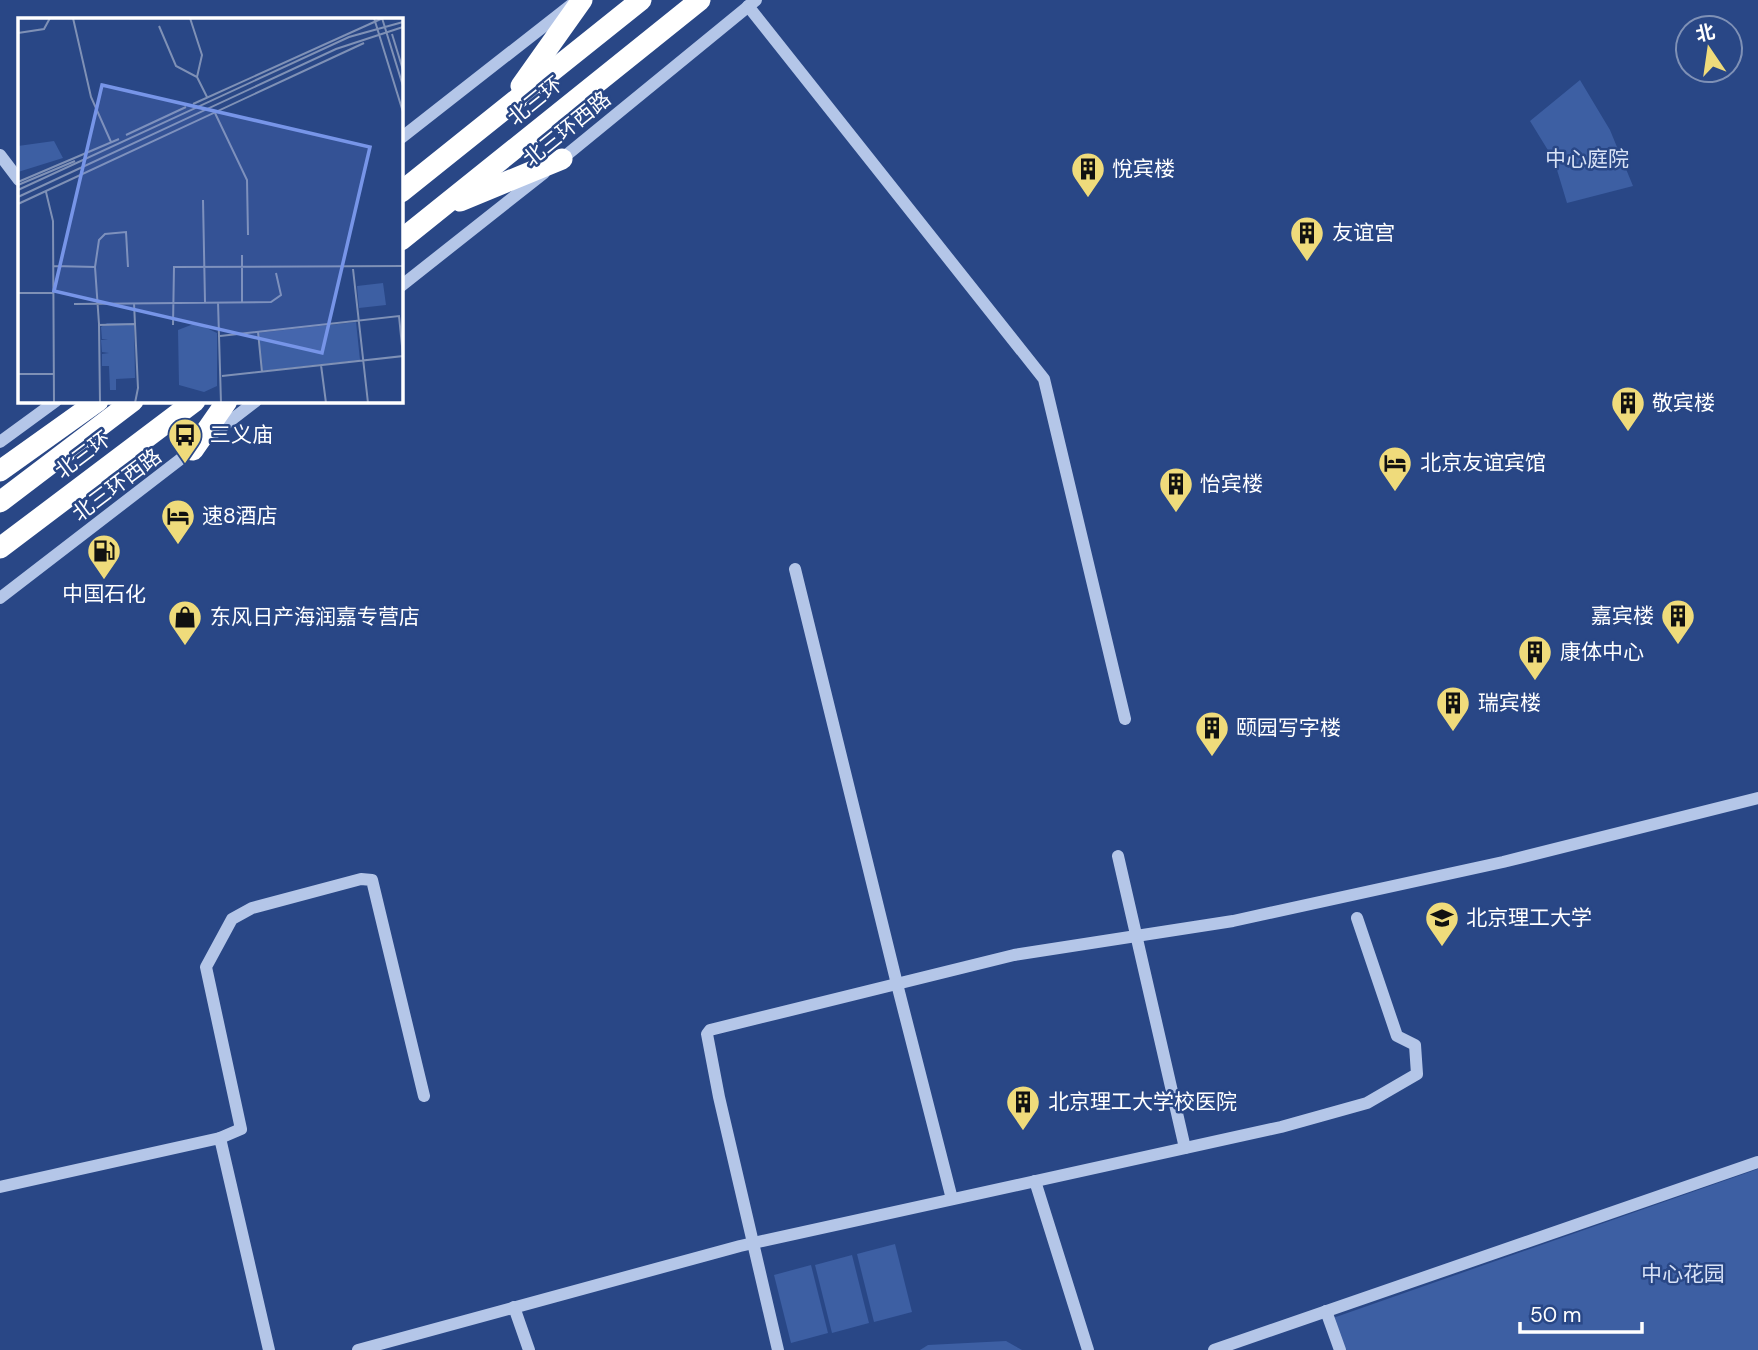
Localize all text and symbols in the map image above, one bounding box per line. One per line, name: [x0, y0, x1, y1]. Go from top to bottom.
north arrow: [1674, 14, 1744, 84]
inset map: [18, 18, 402, 402]
text: 北: [1693, 19, 1717, 47]
street label: 北三环: [502, 70, 568, 132]
street label: 北三环西路: [517, 85, 617, 173]
park label: 中心庭院: [1545, 145, 1629, 173]
building icon: 悅宾楼: [1069, 150, 1107, 199]
place label: 悅宾楼: [1112, 155, 1175, 183]
building icon: 友谊宫: [1288, 214, 1326, 263]
place label: 友谊宫: [1332, 219, 1395, 247]
building icon: 敬宾楼: [1609, 384, 1647, 433]
place label: 敬宾楼: [1652, 389, 1715, 417]
bus stop icon: 三义庙: [166, 416, 204, 465]
place label: 三义庙: [210, 421, 273, 449]
street label: 北三环: [49, 425, 117, 485]
street label: 北三环西路: [67, 442, 167, 528]
hotel icon: 北京友谊宾馆: [1376, 444, 1414, 493]
place label: 北京友谊宾馆: [1420, 449, 1546, 477]
building icon: 怡宾楼: [1157, 465, 1195, 514]
place label: 怡宾楼: [1200, 470, 1263, 498]
hotel icon: 速8酒店: [159, 497, 197, 546]
place label: 速8酒店: [202, 502, 278, 530]
fuel station icon: 中国石化: [85, 532, 123, 581]
place label: 中国石化: [62, 580, 146, 608]
building icon: 嘉宾楼: [1659, 597, 1697, 646]
shop icon: 东风日产海润嘉专营店: [166, 598, 204, 647]
place label: 嘉宾楼: [1591, 602, 1654, 630]
place label: 东风日产海润嘉专营店: [210, 603, 420, 631]
building icon: 康体中心: [1516, 633, 1554, 682]
place label: 康体中心: [1560, 638, 1644, 666]
building icon: 瑞宾楼: [1434, 684, 1472, 733]
place label: 瑞宾楼: [1478, 689, 1541, 717]
building icon: 颐园写字楼: [1193, 709, 1231, 758]
place label: 颐园写字楼: [1236, 714, 1341, 742]
school or university icon: 北京理工大学: [1423, 899, 1461, 948]
place label: 北京理工大学: [1466, 904, 1592, 932]
building icon: 北京理工大学校医院: [1004, 1083, 1042, 1132]
place label: 北京理工大学校医院: [1048, 1088, 1237, 1116]
park label: 中心花园: [1641, 1260, 1725, 1288]
scale bar: [1520, 1290, 1642, 1334]
text: 50 m: [1530, 1301, 1581, 1329]

